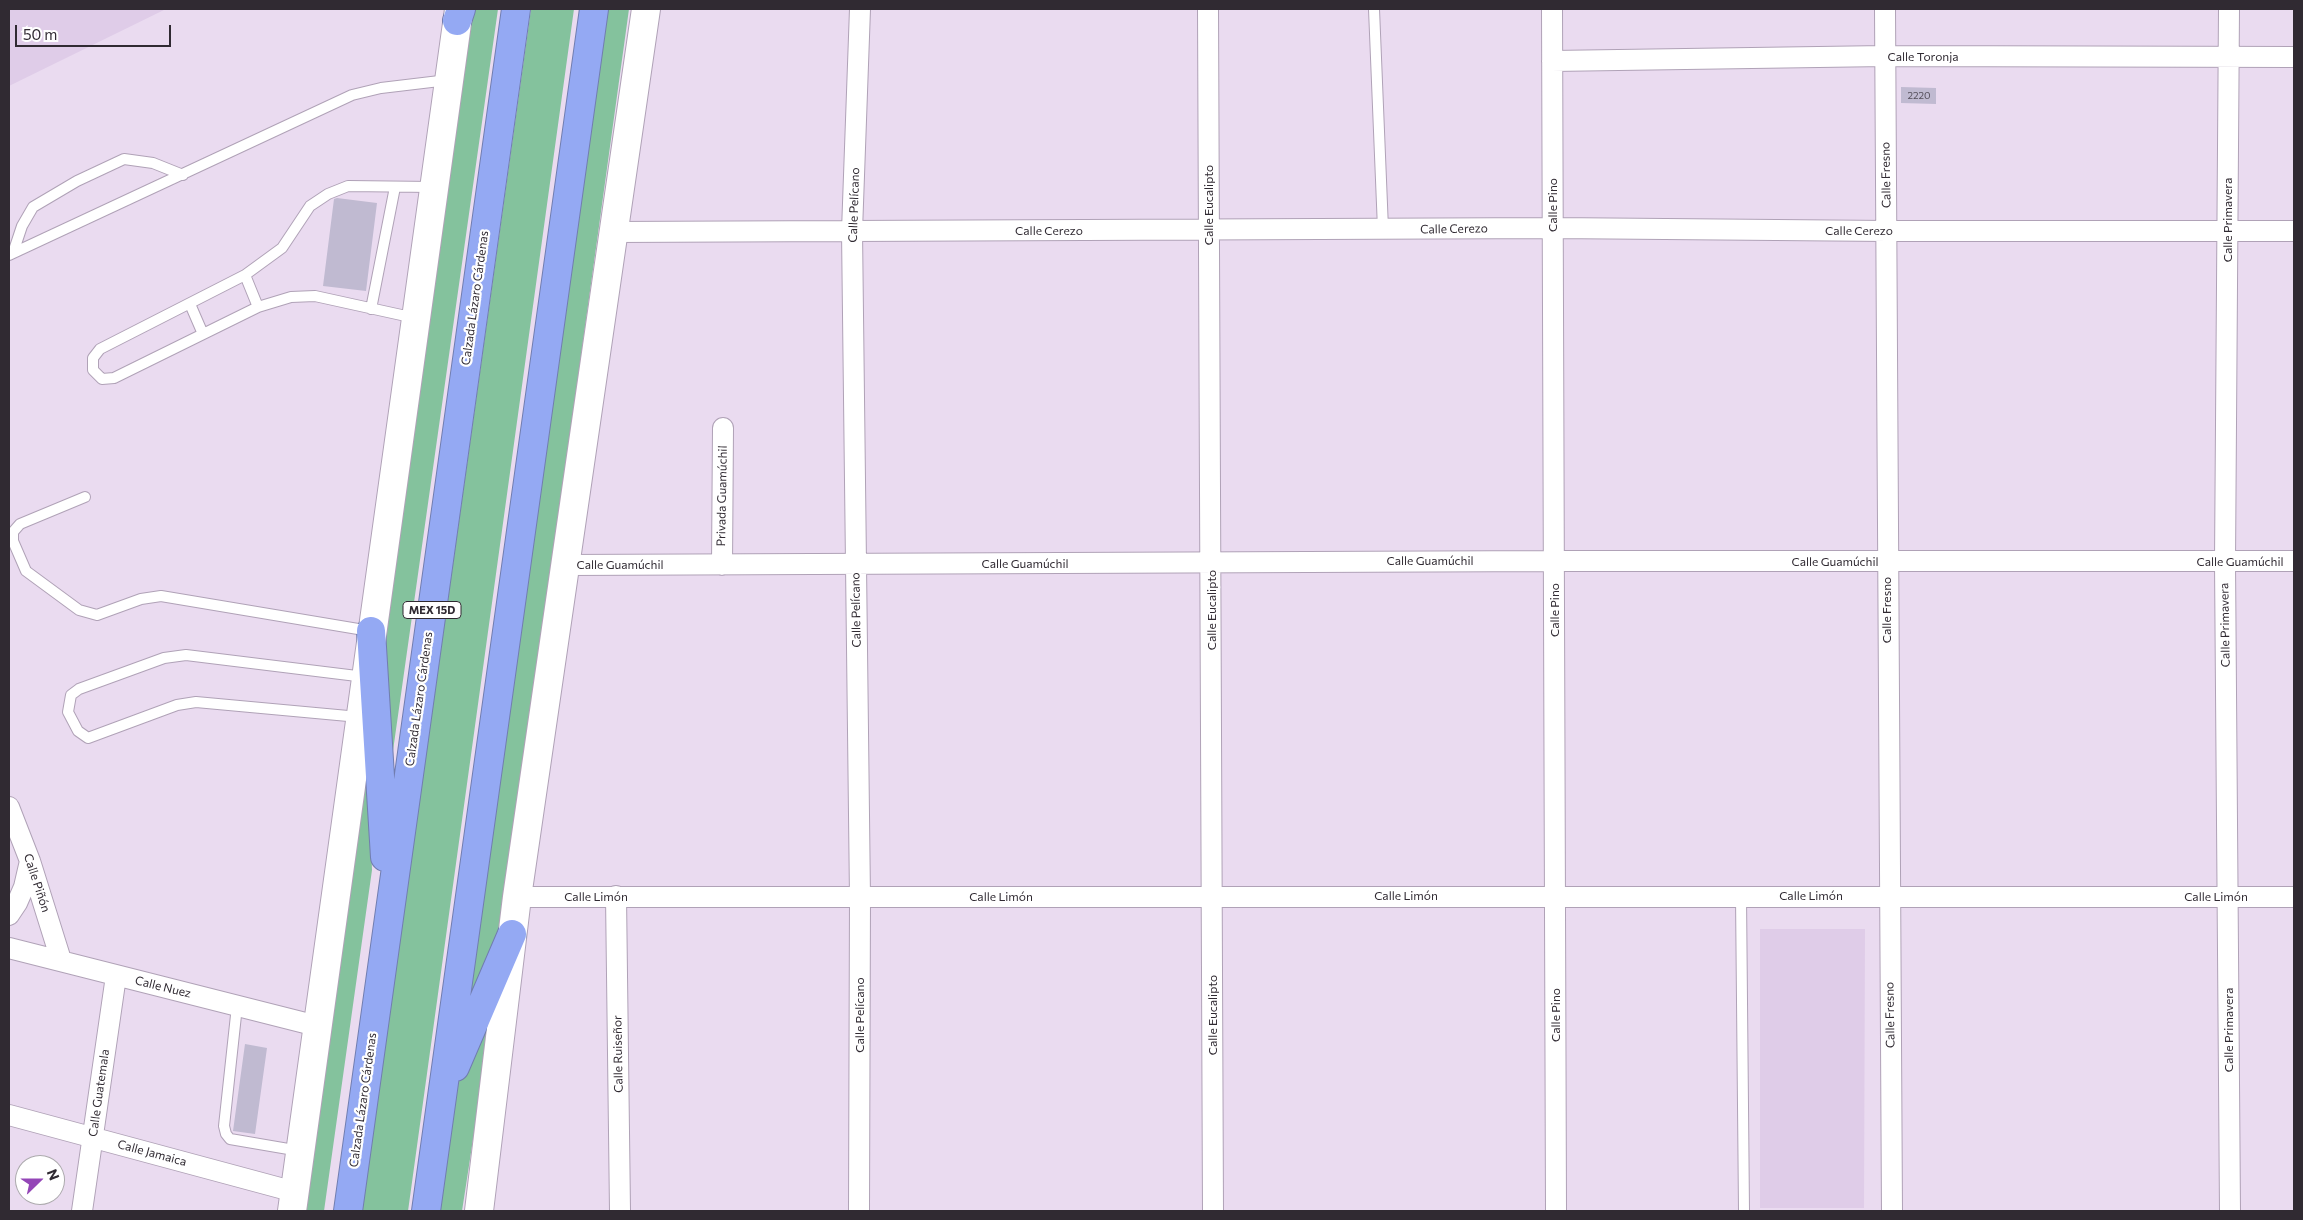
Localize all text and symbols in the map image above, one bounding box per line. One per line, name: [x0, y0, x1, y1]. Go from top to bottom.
scale bar: [18, 15, 174, 47]
text: 50 m: [23, 25, 57, 43]
street label: Calle Toronja: [1887, 50, 1959, 64]
house number: 2220: [1907, 90, 1931, 102]
street label: Calle Fresno: [1878, 142, 1894, 208]
street label: Calle Eucalipto: [1202, 165, 1216, 245]
street label: Calle Pelícano: [845, 167, 863, 243]
street label: Calle Pino: [1546, 178, 1560, 232]
street label: Calle Primavera: [2221, 178, 2235, 262]
street label: Calle Cerezo: [1420, 221, 1488, 237]
street label: Calle Cerezo: [1015, 224, 1083, 238]
street label: Calle Cerezo: [1825, 224, 1893, 238]
street label: Calzada Lázaro Cárdenas: [458, 230, 492, 366]
street label: Privada Guamúchil: [714, 445, 730, 547]
street label: Calle Guamúchil: [1386, 554, 1474, 568]
street label: Calle Guamúchil: [1791, 555, 1879, 569]
street label: Calle Guamúchil: [2196, 555, 2284, 569]
street label: Calle Guamúchil: [981, 557, 1069, 571]
street label: Calle Guamúchil: [576, 558, 664, 572]
street label: Calle Eucalipto: [1205, 570, 1219, 650]
street label: Calle Pelícano: [848, 572, 864, 648]
street label: Calle Fresno: [1880, 577, 1894, 643]
street label: Calle Pino: [1548, 583, 1562, 637]
street label: Calle Primavera: [2217, 583, 2233, 667]
road number: MEX 15D: [403, 602, 461, 618]
street label: Calzada Lázaro Cárdenas: [402, 631, 436, 767]
street label: Calle Piñón: [21, 852, 53, 914]
street label: Calle Limón: [1374, 889, 1438, 903]
street label: Calle Limón: [1779, 889, 1843, 903]
street label: Calle Limón: [564, 890, 628, 904]
street label: Calle Limón: [969, 890, 1033, 904]
street label: Calle Limón: [2184, 890, 2248, 904]
street label: Calle Nuez: [133, 973, 193, 1001]
street label: Calle Eucalipto: [1206, 975, 1220, 1055]
street label: Calle Pelícano: [853, 977, 867, 1053]
street label: Calle Fresno: [1882, 982, 1898, 1048]
street label: Calle Pino: [1549, 988, 1563, 1042]
street label: Calle Primavera: [2222, 988, 2236, 1072]
street label: Calle Ruiseñor: [610, 1015, 626, 1093]
street label: Calzada Lázaro Cárdenas: [346, 1032, 380, 1168]
street label: Calle Guatemala: [86, 1048, 112, 1138]
street label: Calle Jamaica: [116, 1137, 188, 1169]
north arrow: [15, 1155, 65, 1205]
text: N: [44, 1167, 63, 1183]

